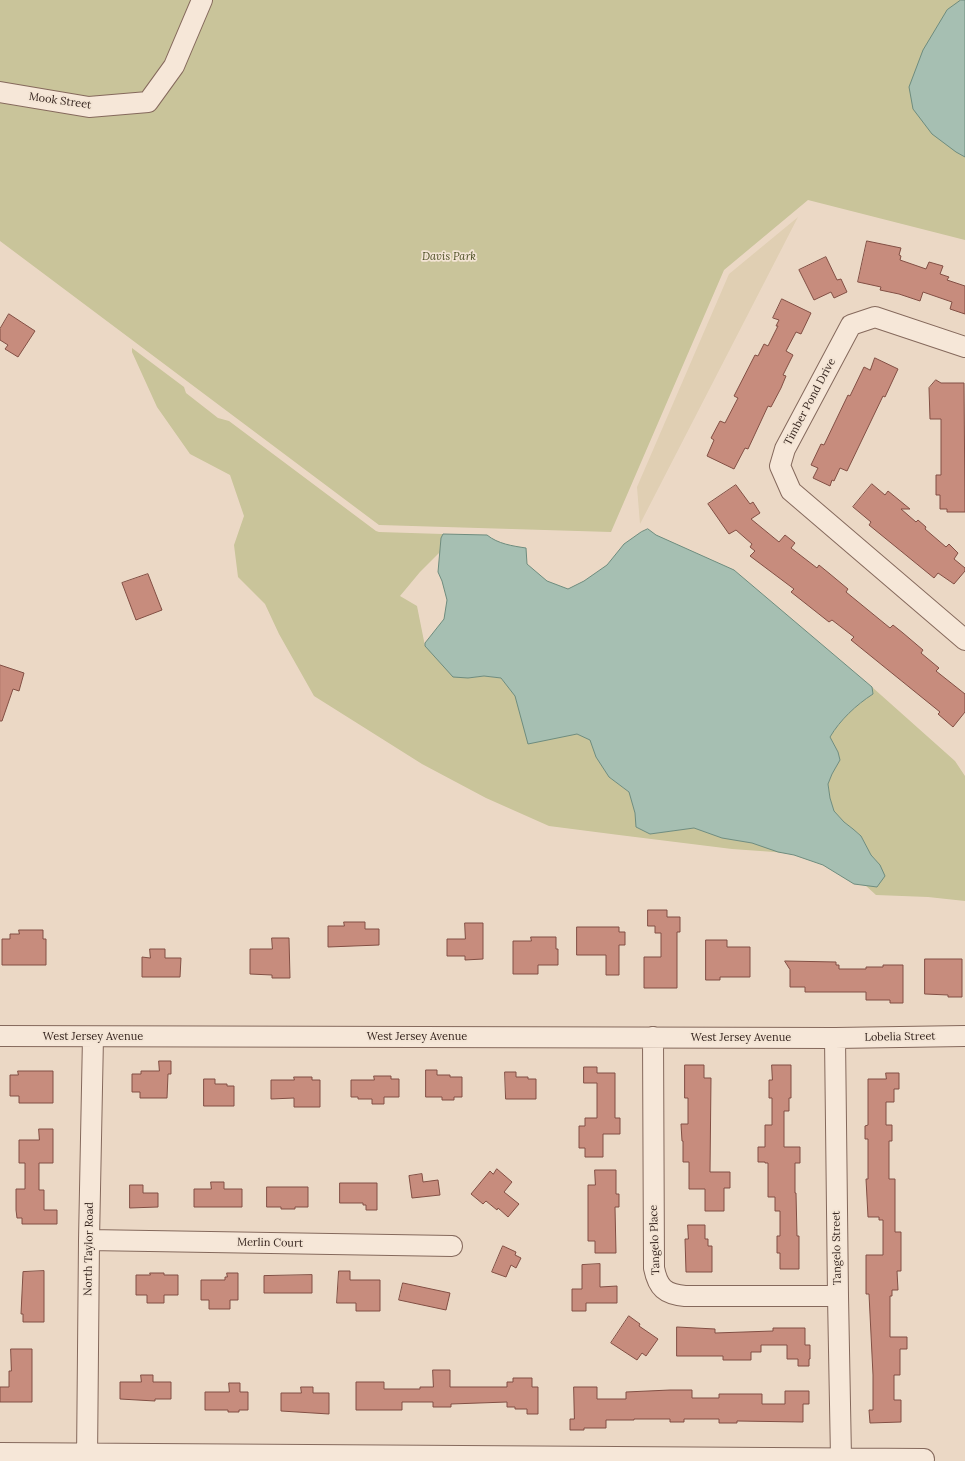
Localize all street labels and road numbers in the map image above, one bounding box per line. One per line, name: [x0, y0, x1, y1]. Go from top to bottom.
street label: Mook Street: [28, 90, 92, 112]
street label: Timber Pond Drive: [781, 356, 839, 448]
street label: West Jersey Avenue: [43, 1030, 143, 1044]
street label: West Jersey Avenue: [367, 1030, 467, 1044]
street label: Lobelia Street: [864, 1030, 936, 1044]
street label: West Jersey Avenue: [691, 1031, 791, 1045]
street label: North Taylor Road: [82, 1202, 96, 1296]
street label: Tangelo Place: [647, 1205, 663, 1275]
street label: Tangelo Street: [830, 1211, 844, 1285]
street label: Merlin Court: [237, 1236, 303, 1250]

